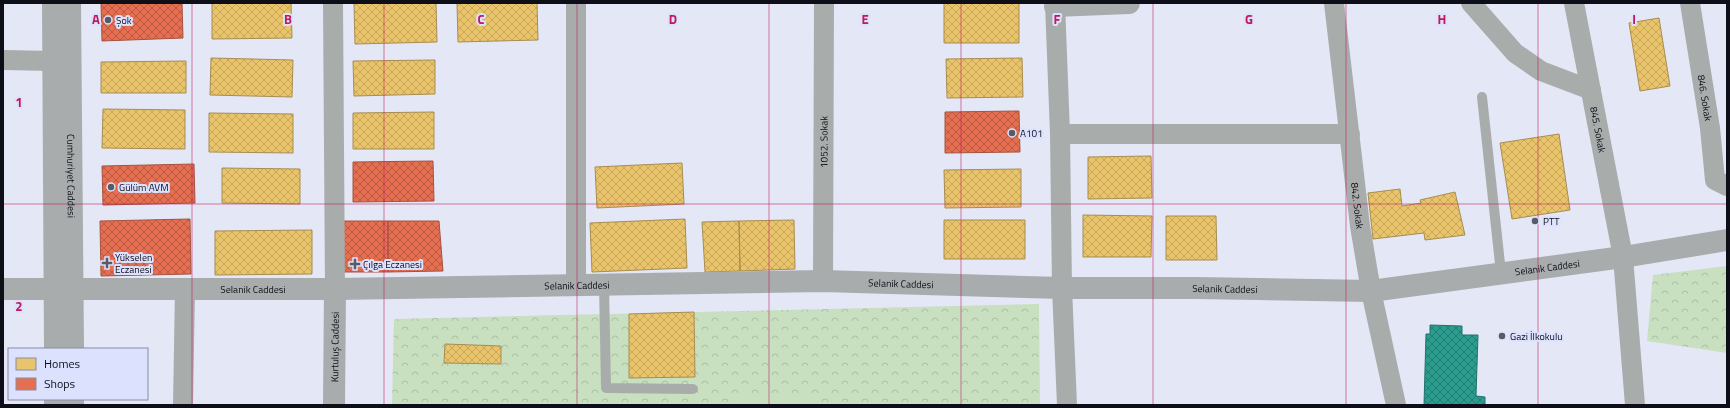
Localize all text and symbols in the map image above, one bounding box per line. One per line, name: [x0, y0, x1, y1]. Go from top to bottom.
text: A: [92, 9, 100, 29]
text: B: [284, 9, 292, 29]
text: C: [477, 9, 485, 29]
text: D: [669, 9, 677, 29]
text: E: [861, 9, 869, 29]
text: F: [1054, 9, 1061, 29]
text: G: [1245, 9, 1253, 29]
text: H: [1438, 9, 1446, 29]
text: I: [1632, 9, 1636, 29]
place label: Şok: [116, 13, 132, 28]
marker: Şok: [103, 15, 113, 25]
street label: 846. Sokak: [1694, 74, 1716, 122]
text: 1: [15, 92, 23, 112]
street label: 845. Sokak: [1587, 105, 1610, 154]
street label: 1052. Sokak: [816, 116, 831, 168]
place label: A101: [1020, 126, 1043, 141]
marker: A101: [1007, 128, 1017, 138]
street label: Cumhuriyet Caddesi: [64, 134, 79, 218]
place label: Gülüm AVM: [119, 180, 169, 195]
marker: Gülüm AVM: [106, 182, 116, 192]
street label: 842. Sokak: [1347, 182, 1368, 230]
place label: PTT: [1543, 214, 1560, 229]
marker: PTT: [1530, 216, 1540, 226]
place label: Yükselen Eczanesi: [115, 250, 152, 277]
street label: Selanik Caddesi: [1514, 255, 1581, 279]
place label: Çılga Eczanesi: [363, 257, 422, 272]
marker: Yükselen Eczanesi: [102, 258, 112, 268]
marker: Çılga Eczanesi: [350, 259, 360, 269]
street label: Selanik Caddesi: [868, 275, 934, 292]
street label: Selanik Caddesi: [544, 277, 610, 293]
street label: Selanik Caddesi: [1192, 281, 1258, 297]
street label: Selanik Caddesi: [220, 282, 286, 297]
text: 2: [15, 296, 23, 316]
street label: Kurtuluş Caddesi: [327, 312, 342, 382]
place label: Gazi İlkokulu: [1510, 329, 1563, 344]
marker: Gazi İlkokulu: [1497, 331, 1507, 341]
legend: [8, 348, 148, 400]
text: Homes: [44, 354, 80, 373]
text: Shops: [44, 374, 76, 393]

